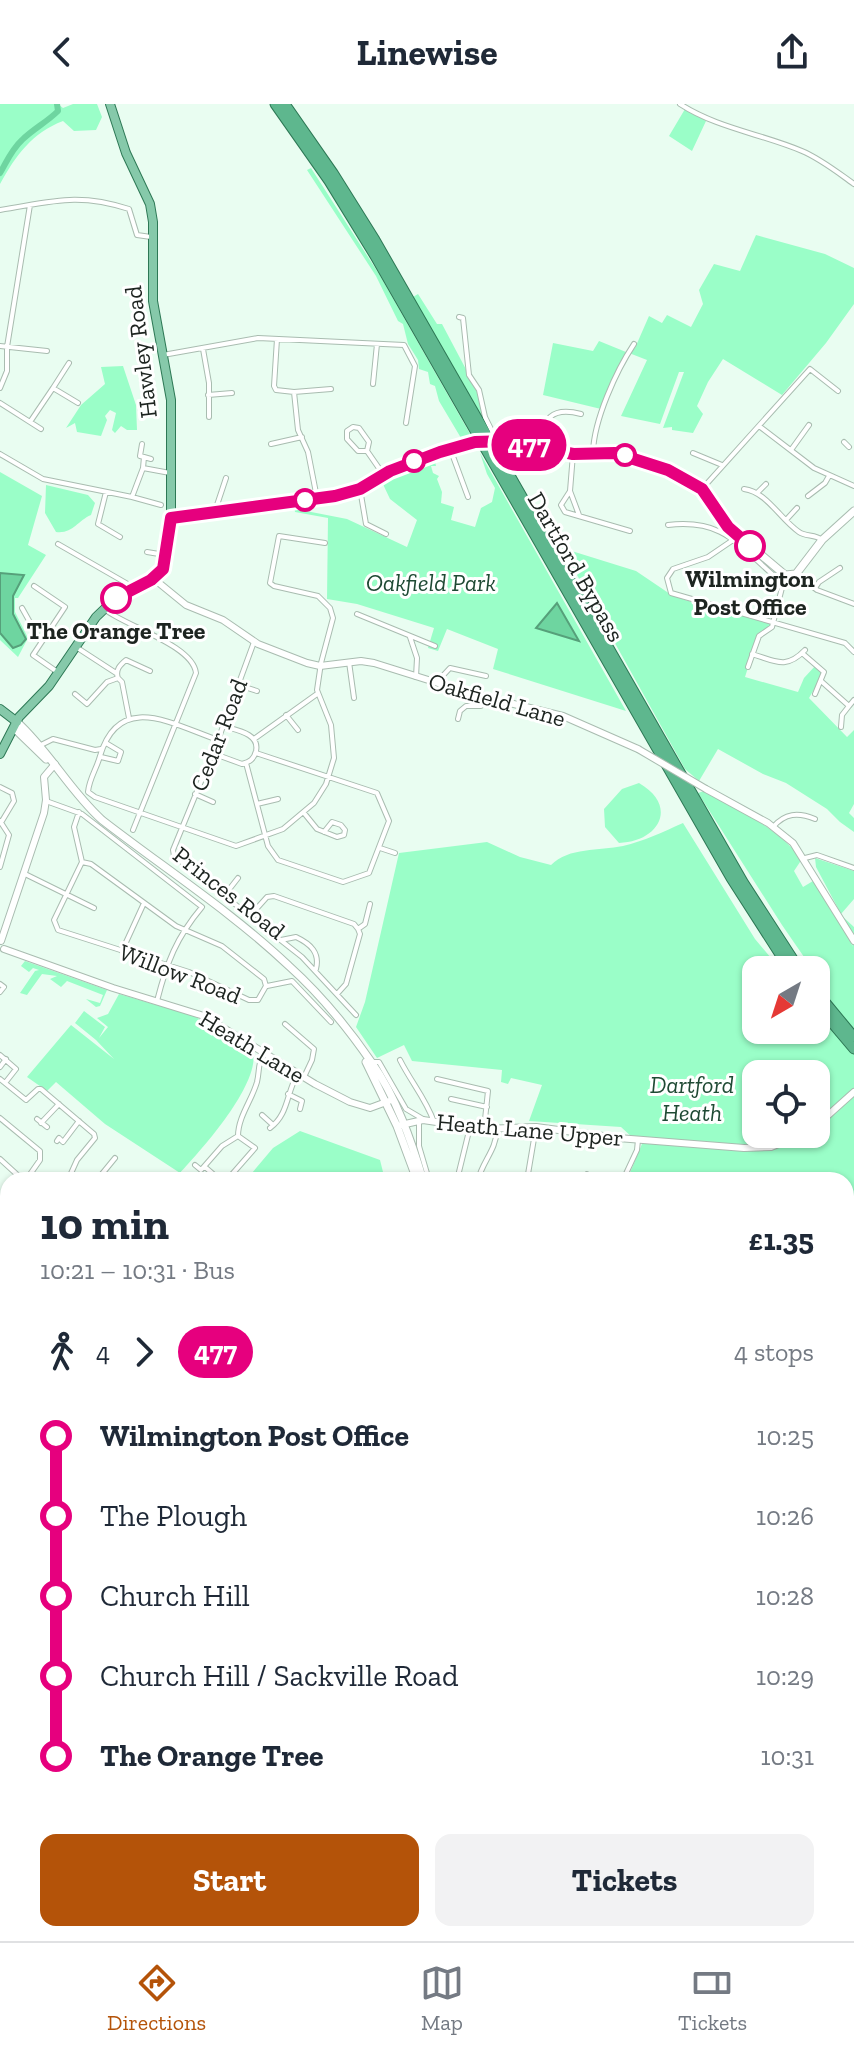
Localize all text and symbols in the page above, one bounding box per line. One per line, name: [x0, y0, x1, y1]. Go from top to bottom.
icon: back: [40, 30, 84, 74]
icon: share: [770, 30, 814, 74]
text: Linewise: [356, 31, 498, 74]
street label: Hawley Road: [118, 284, 163, 420]
line badge: 477: [483, 419, 575, 471]
text: 477: [507, 428, 551, 461]
unlabelled marker: [614, 444, 636, 466]
unlabelled marker: [403, 450, 425, 472]
street label: Dartford Bypass: [522, 487, 631, 647]
unlabelled marker: [294, 489, 316, 511]
marker: Wilmington Post Office: [735, 531, 765, 561]
place label: Wilmington Post Office: [685, 564, 815, 621]
park label: Oakfield Park: [366, 568, 496, 597]
marker: The Orange Tree: [101, 583, 131, 613]
place label: The Orange Tree: [27, 616, 206, 645]
street label: Oakfield Lane: [425, 666, 569, 733]
street label: Cedar Road: [184, 674, 253, 795]
street label: Princes Road: [167, 840, 291, 945]
street label: Willow Road: [115, 937, 245, 1010]
north arrow: [742, 956, 830, 1044]
map controls: [742, 956, 830, 1148]
street label: Heath Lane: [194, 1004, 310, 1089]
button: locate: [742, 1060, 830, 1148]
park label: Dartford Heath: [650, 1070, 734, 1127]
street label: Heath Lane Upper: [435, 1107, 625, 1152]
text: 10 min: [40, 1197, 169, 1250]
text: £1.35: [749, 1222, 814, 1258]
text: 10:21 – 10:31 · Bus: [40, 1254, 235, 1286]
icon: walk: [40, 1330, 84, 1374]
icon: forward: [122, 1330, 166, 1374]
text: 477: [194, 1335, 237, 1368]
text: 4: [96, 1336, 110, 1368]
text: 4 stops: [734, 1336, 814, 1368]
text: Wilmington Post Office: [100, 1418, 409, 1454]
text: 10:25: [756, 1420, 814, 1452]
text: The Plough: [100, 1498, 247, 1534]
text: 10:26: [756, 1500, 814, 1532]
text: Church Hill: [100, 1578, 250, 1614]
text: 10:28: [756, 1580, 814, 1612]
text: Church Hill / Sackville Road: [100, 1658, 459, 1694]
text: 10:29: [756, 1660, 814, 1692]
text: The Orange Tree: [100, 1738, 324, 1774]
text: 10:31: [760, 1740, 814, 1772]
button: Start: [40, 1834, 419, 1926]
button: Tickets: [435, 1834, 814, 1926]
tab: Directions: [107, 1961, 206, 2036]
tab: Map: [420, 1961, 464, 2036]
tab: Tickets: [678, 1961, 747, 2036]

